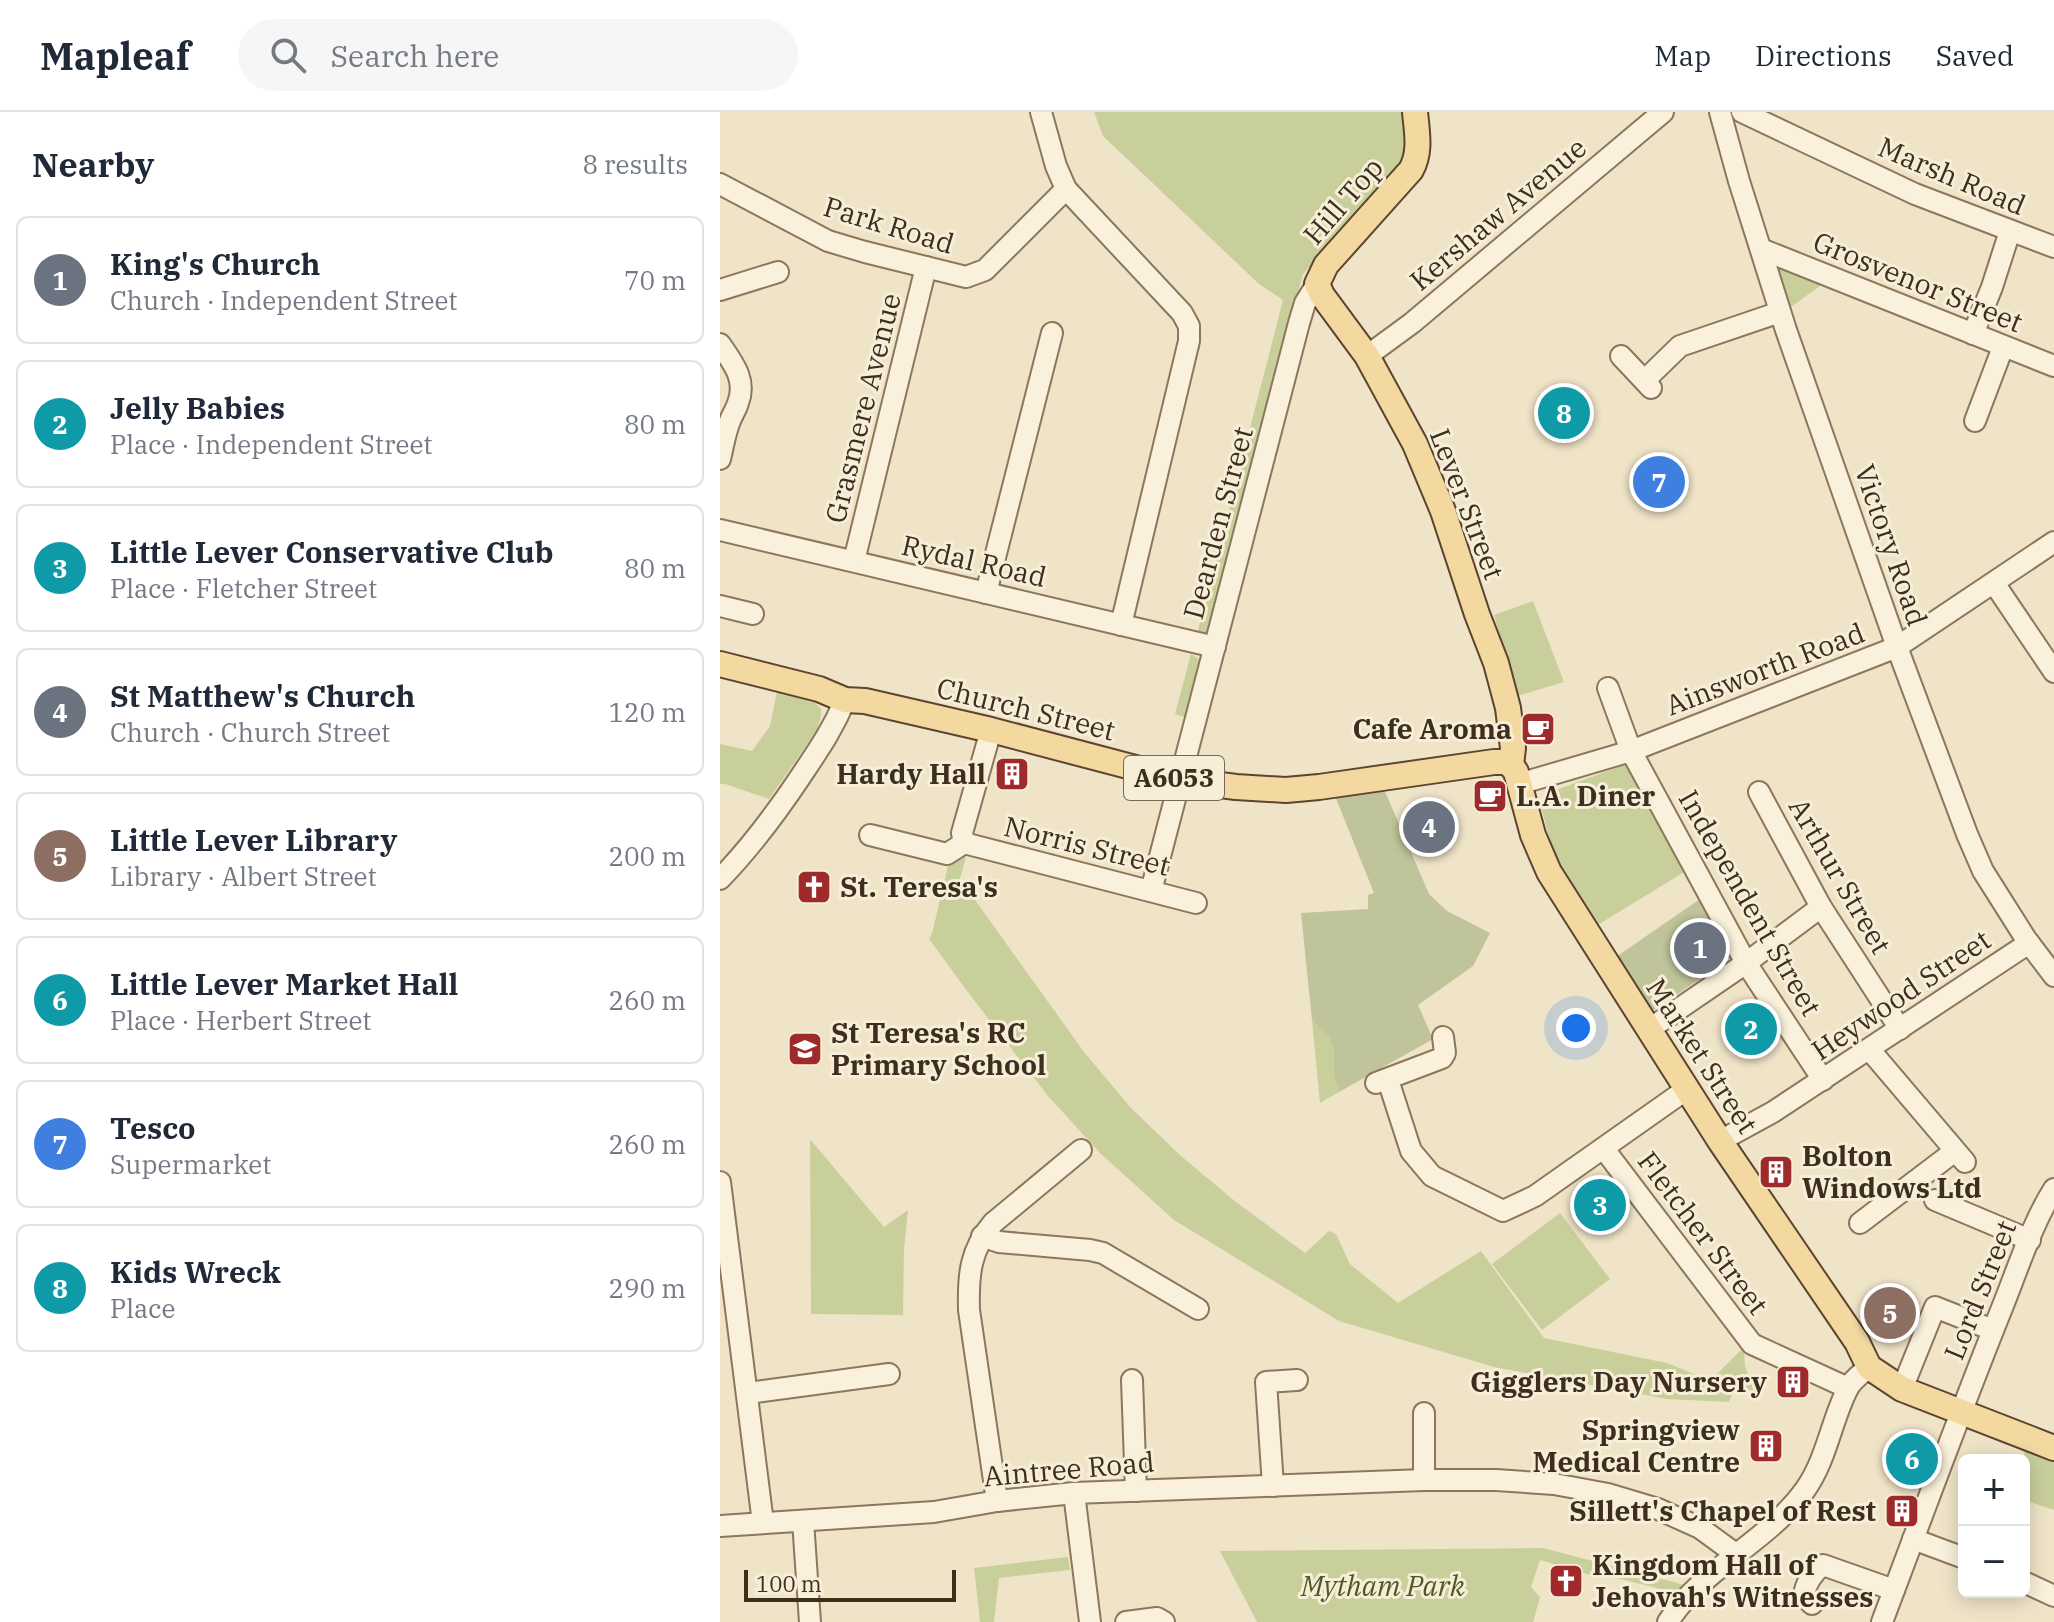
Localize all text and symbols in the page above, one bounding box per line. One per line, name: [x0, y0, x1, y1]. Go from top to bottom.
search box: [238, 19, 798, 91]
text: Mapleaf: [40, 31, 190, 80]
icon: search: [266, 33, 310, 77]
text: Search here: [330, 36, 499, 75]
text: Map: [1654, 37, 1711, 74]
text: Directions: [1755, 37, 1892, 74]
text: Saved: [1936, 37, 2014, 74]
street label: Marsh Road: [1873, 128, 2031, 223]
street label: Kershaw Avenue: [1402, 129, 1594, 298]
text: Nearby: [32, 142, 154, 186]
text: 8 results: [582, 147, 688, 181]
street label: Hill Top: [1295, 149, 1391, 252]
street label: Park Road: [819, 187, 959, 262]
street label: Grosvenor Street: [1808, 223, 2028, 340]
text: King's Church: [110, 244, 320, 283]
text: 1: [52, 263, 68, 297]
text: 70 m: [624, 263, 686, 297]
text: Church · Independent Street: [110, 283, 458, 317]
street label: Grasmere Avenue: [816, 289, 909, 527]
pin: 8: [1538, 383, 1590, 443]
text: Jelly Babies: [110, 388, 285, 427]
text: 2: [52, 407, 68, 441]
text: 80 m: [624, 407, 686, 441]
street label: Dearden Street: [1174, 422, 1261, 623]
street label: Lever Street: [1422, 423, 1513, 585]
text: Place · Independent Street: [110, 427, 433, 461]
pin: 7: [1633, 452, 1685, 512]
street label: Victory Road: [1847, 459, 1936, 630]
street label: Rydal Road: [898, 526, 1050, 595]
text: Little Lever Conservative Club: [110, 532, 554, 571]
text: 3: [52, 551, 68, 585]
text: 80 m: [624, 551, 686, 585]
text: Place · Fletcher Street: [110, 571, 377, 605]
street label: Ainsworth Road: [1660, 614, 1870, 723]
street label: Church Street: [933, 668, 1119, 749]
text: St Matthew's Church: [110, 676, 415, 715]
text: 4: [52, 695, 68, 729]
text: 120 m: [608, 695, 686, 729]
place label: Cafe Aroma: [1352, 710, 1512, 747]
cafe icon: Cafe Aroma: [1519, 710, 1557, 748]
text: Church · Church Street: [110, 715, 390, 749]
place label: Hardy Hall: [836, 755, 986, 792]
building icon: Hardy Hall: [993, 755, 1031, 793]
road number: A6053: [1124, 756, 1224, 800]
cafe icon: L.A. Diner: [1471, 777, 1509, 815]
place label: L.A. Diner: [1516, 777, 1656, 814]
street label: Independent Street: [1671, 783, 1830, 1022]
street label: Arthur Street: [1781, 791, 1900, 960]
pin: 4: [1403, 797, 1455, 857]
street label: Norris Street: [1000, 807, 1174, 884]
text: Little Lever Library: [110, 820, 397, 859]
text: 5: [52, 839, 68, 873]
text: 200 m: [608, 839, 686, 873]
text: Library · Albert Street: [110, 859, 377, 893]
church icon: St. Teresa's: [795, 868, 833, 906]
place label: St. Teresa's: [840, 868, 998, 905]
pin: 1: [1674, 918, 1726, 978]
street label: Heywood Street: [1804, 921, 1998, 1068]
text: Little Lever Market Hall: [110, 964, 458, 1003]
street label: Market Street: [1638, 971, 1766, 1141]
text: 6: [52, 983, 68, 1017]
text: 260 m: [608, 983, 686, 1017]
pin: 2: [1725, 999, 1777, 1059]
text: Place · Herbert Street: [110, 1003, 372, 1037]
your location: [1556, 1008, 1596, 1048]
place label: St Teresa's RC Primary School: [831, 1014, 1046, 1083]
school or university icon: St Teresa's RC Primary School: [786, 1030, 824, 1068]
text: Tesco: [110, 1108, 196, 1147]
text: 7: [52, 1127, 68, 1161]
text: 260 m: [608, 1127, 686, 1161]
place label: Bolton Windows Ltd: [1802, 1137, 1982, 1206]
street label: Fletcher Street: [1630, 1144, 1777, 1322]
text: Supermarket: [110, 1147, 271, 1181]
building icon: Bolton Windows Ltd: [1757, 1153, 1795, 1191]
pin: 3: [1574, 1175, 1626, 1235]
street label: Lord Street: [1935, 1215, 2024, 1365]
text: Kids Wreck: [110, 1252, 281, 1291]
text: 8: [52, 1271, 68, 1305]
text: 290 m: [608, 1271, 686, 1305]
pin: 5: [1864, 1283, 1916, 1343]
text: Place: [110, 1291, 175, 1325]
place label: Gigglers Day Nursery: [1470, 1363, 1767, 1400]
building icon: Gigglers Day Nursery: [1774, 1363, 1812, 1401]
place label: Springview Medical Centre: [1532, 1411, 1740, 1480]
building icon: Springview Medical Centre: [1747, 1427, 1785, 1465]
pin: 6: [1886, 1429, 1938, 1489]
street label: Aintree Road: [982, 1443, 1156, 1494]
map controls: [1958, 1454, 2030, 1598]
button: +: [1958, 1454, 2030, 1526]
place label: Sillett's Chapel of Rest: [1569, 1492, 1876, 1529]
building icon: Sillett's Chapel of Rest: [1883, 1492, 1921, 1530]
button: −: [1958, 1526, 2030, 1598]
place label: Kingdom Hall of Jehovah's Witnesses: [1592, 1546, 1874, 1615]
church icon: Kingdom Hall of Jehovah's Witnesses: [1547, 1562, 1585, 1600]
scale bar: [744, 1566, 956, 1602]
park label: Mytham Park: [1300, 1567, 1465, 1604]
text: 100 m: [756, 1569, 822, 1598]

